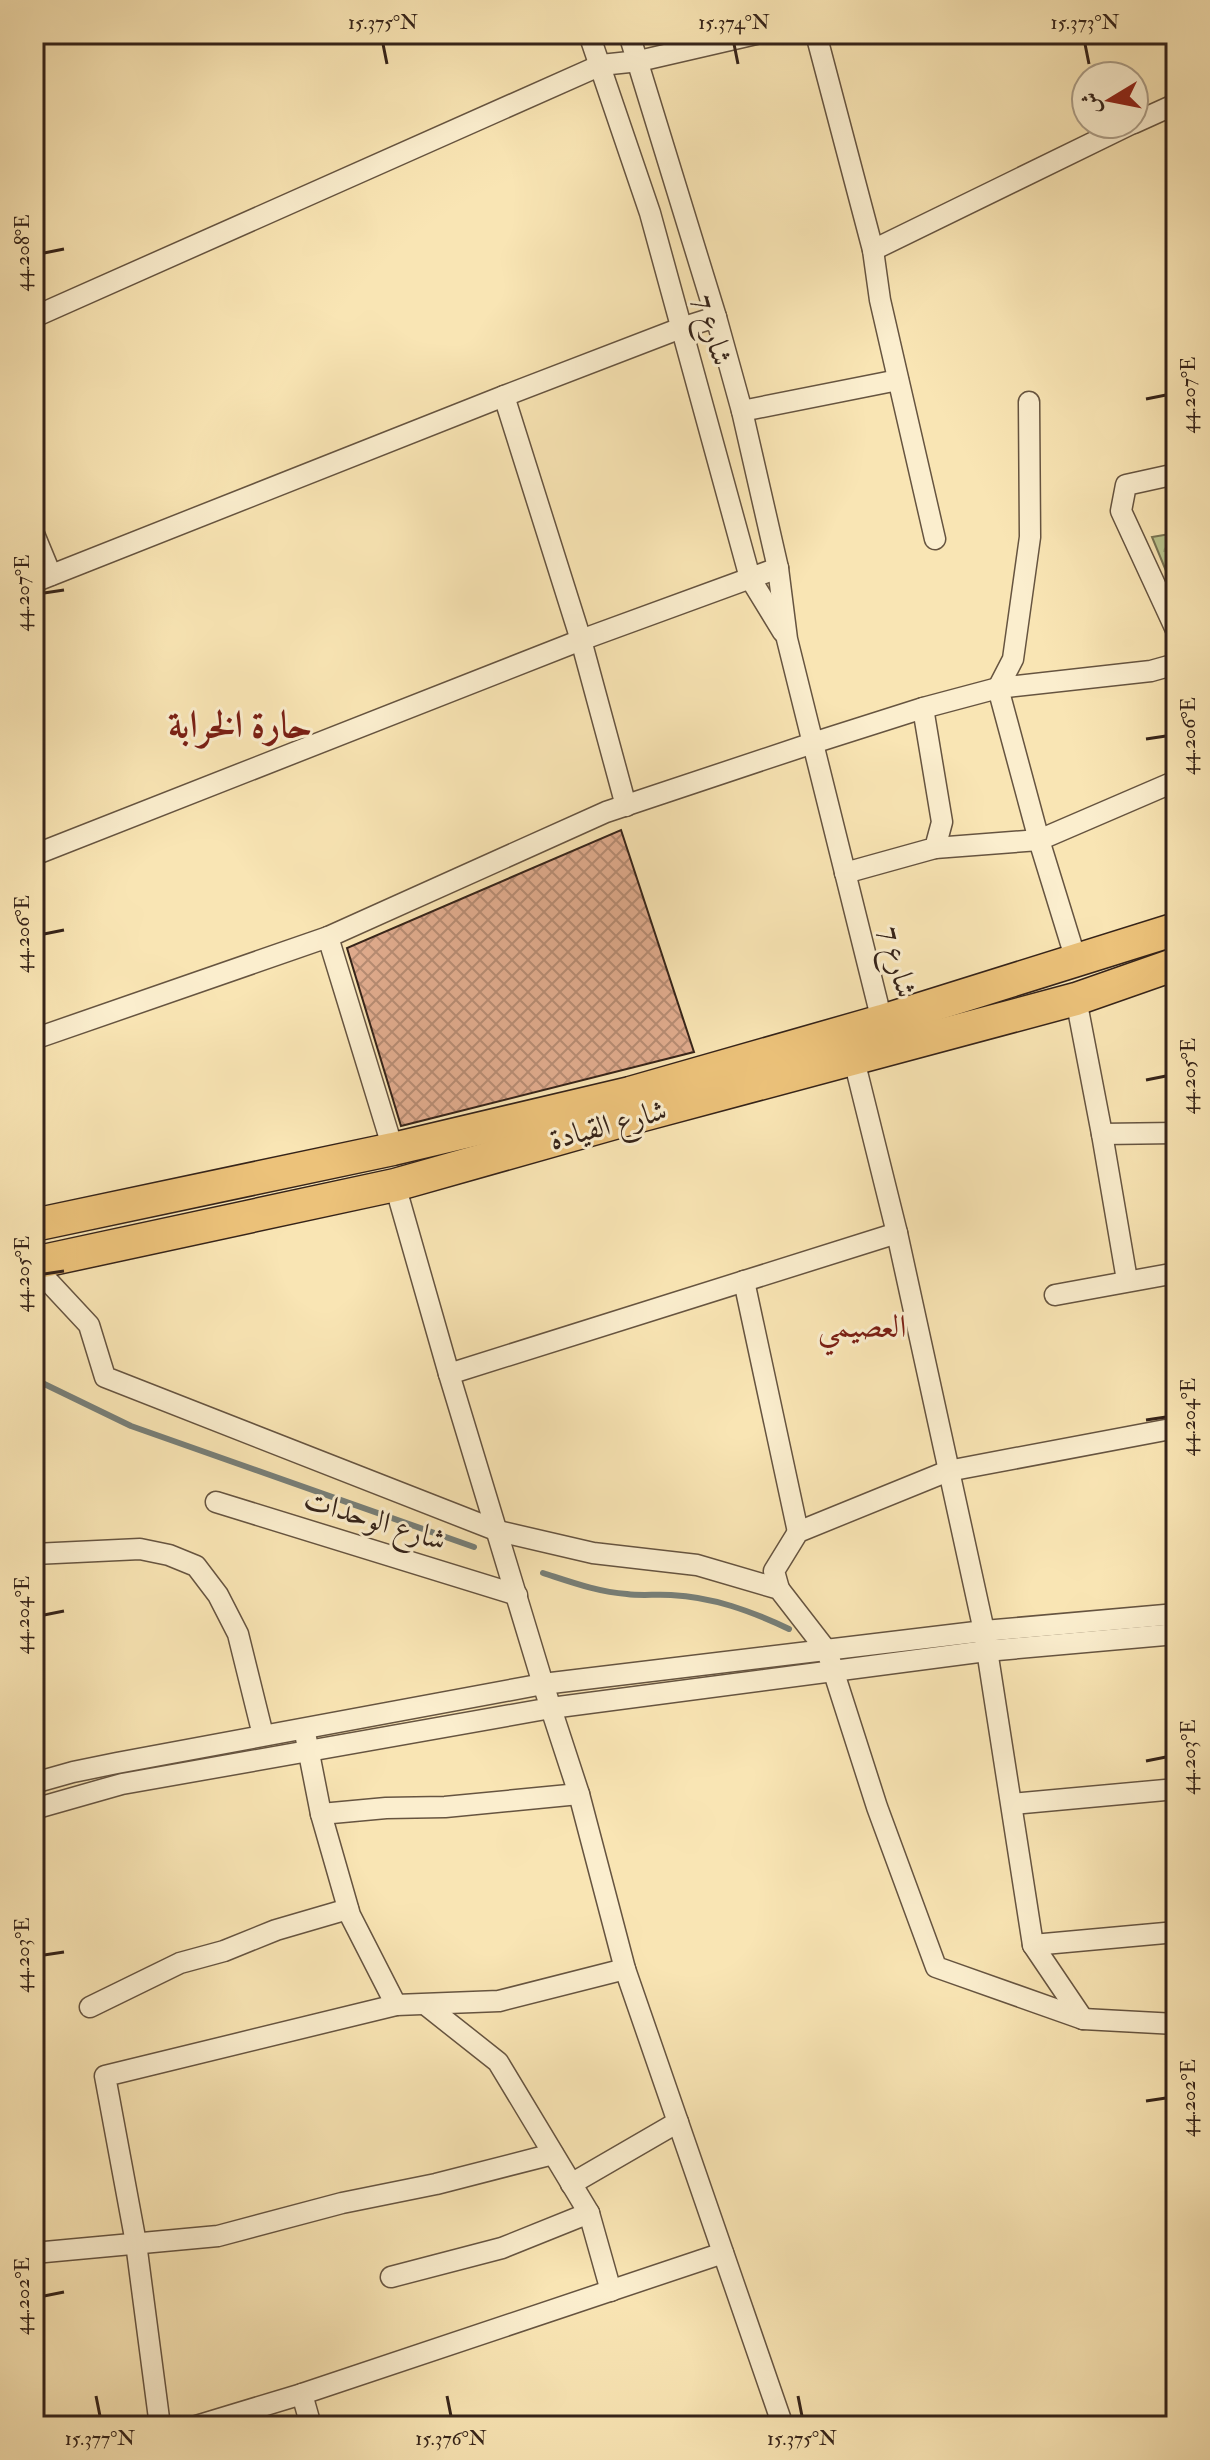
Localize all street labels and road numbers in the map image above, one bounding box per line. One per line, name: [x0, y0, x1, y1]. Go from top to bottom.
street label: شارع 7: [680, 290, 741, 371]
street label: شارع 7: [865, 923, 925, 1003]
street label: شارع القيادة: [545, 1092, 672, 1164]
street label: شارع الوحدات: [297, 1481, 451, 1565]

